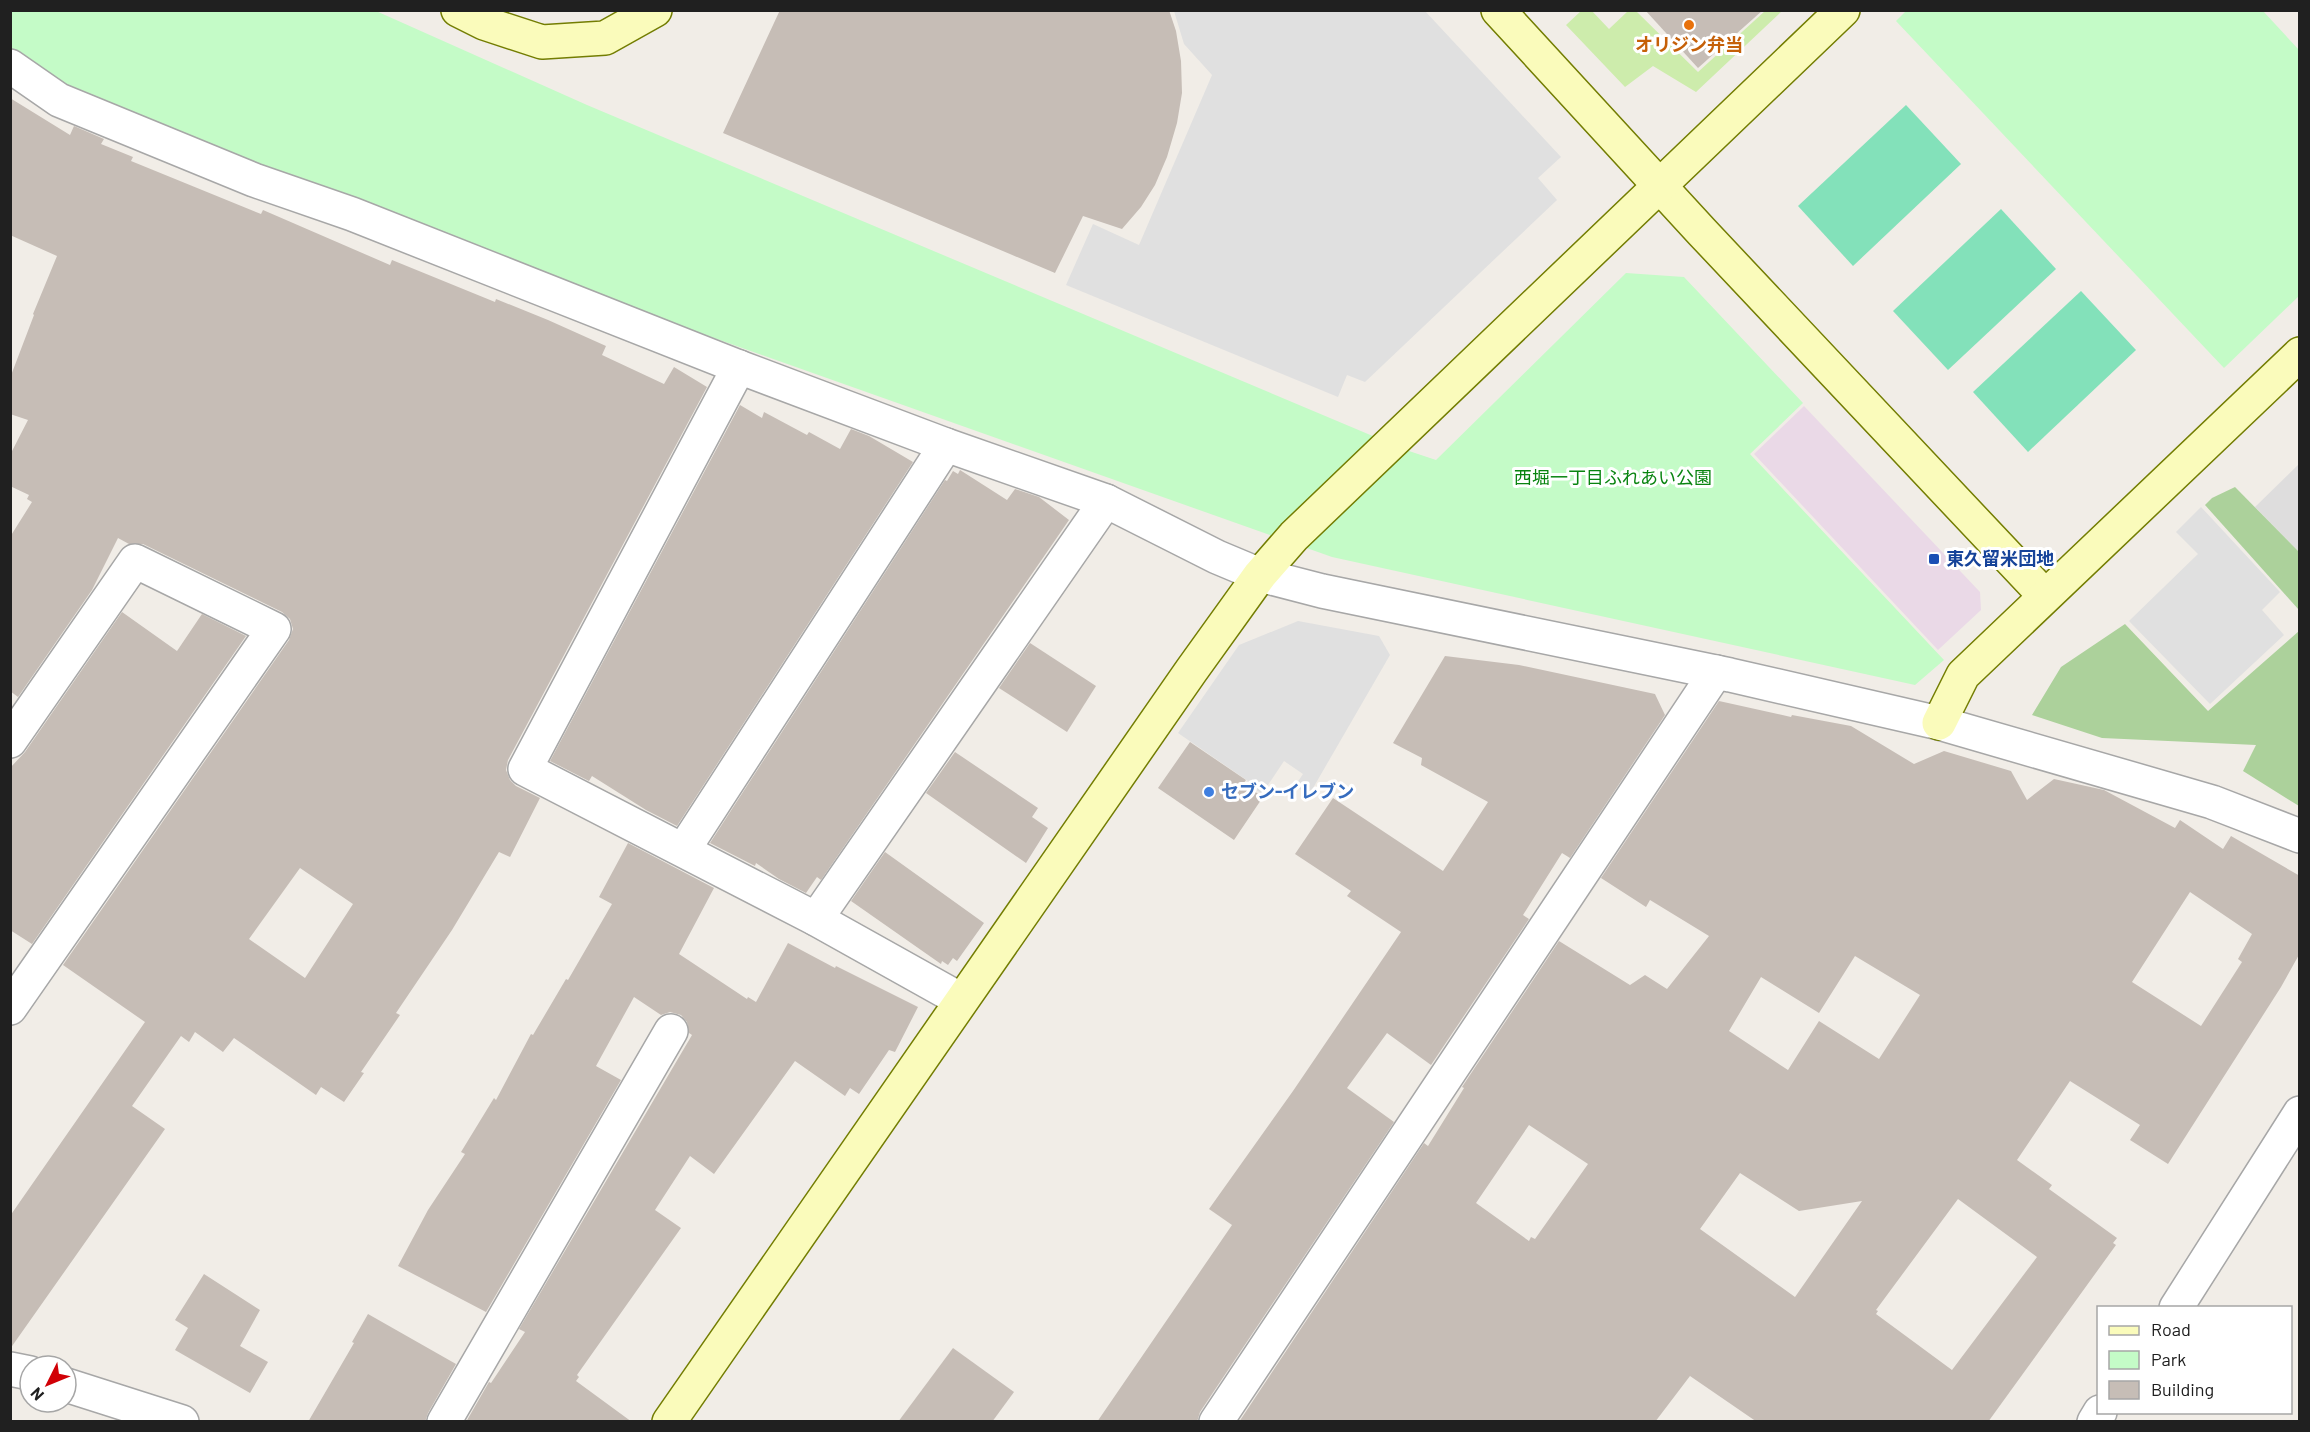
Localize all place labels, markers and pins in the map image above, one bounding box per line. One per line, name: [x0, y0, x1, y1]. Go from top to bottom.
marker: オリジン弁当: [1682, 18, 1696, 32]
place label: オリジン弁当: [1635, 33, 1743, 55]
place label: 東久留米団地: [1946, 547, 2054, 569]
marker: 東久留米団地: [1927, 552, 1941, 566]
place label: セブン-イレブン: [1221, 780, 1354, 802]
marker: セブン-イレブン: [1202, 785, 1216, 799]

